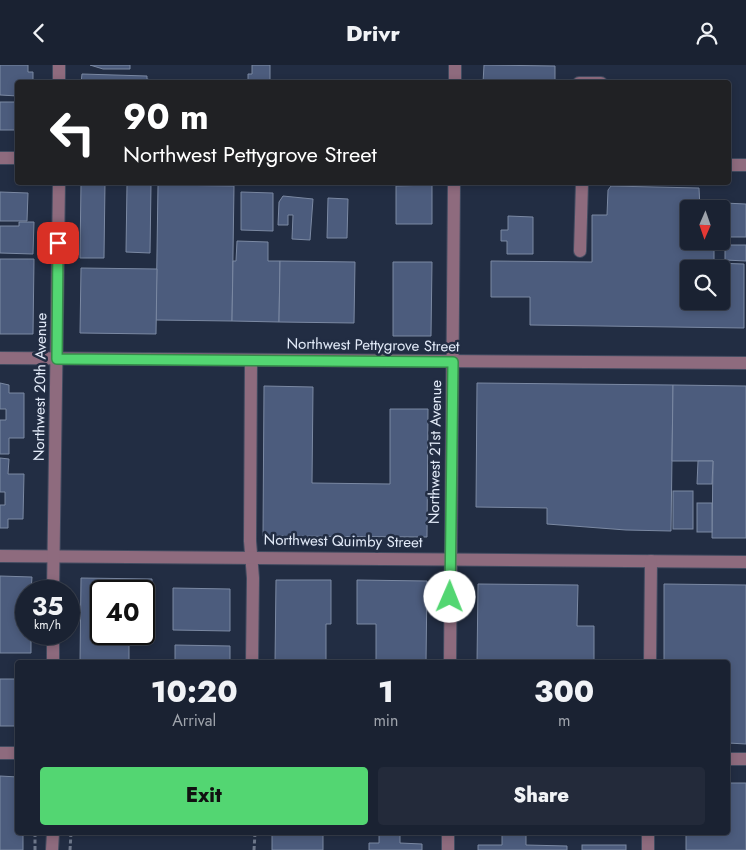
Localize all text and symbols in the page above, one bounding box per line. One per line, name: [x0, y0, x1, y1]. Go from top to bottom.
text: Drivr: [346, 17, 400, 49]
icon: back: [25, 19, 53, 47]
icon: person: [693, 19, 721, 47]
text: 90 m: [123, 92, 209, 142]
icon: left: [40, 100, 105, 165]
text: Northwest Pettygrove Street: [123, 138, 377, 170]
north arrow: [680, 200, 730, 250]
map controls: [680, 200, 730, 310]
pin: [37, 222, 79, 264]
icon: arrive: [44, 229, 72, 257]
button: search: [680, 260, 730, 310]
street label: Northwest 20th Avenue: [28, 312, 52, 461]
street label: Northwest Pettygrove Street: [286, 332, 460, 358]
street label: Northwest 21st Avenue: [423, 379, 447, 524]
street label: Northwest Quimby Street: [263, 529, 423, 553]
position arrow: [423, 570, 475, 622]
speed limit sign: 40: [90, 580, 155, 645]
text: 35: [32, 588, 63, 624]
text: km/h: [34, 616, 61, 634]
text: 10:20: [151, 670, 238, 713]
text: 1: [378, 670, 394, 713]
text: 300: [534, 670, 594, 713]
text: Arrival: [172, 709, 216, 732]
text: min: [373, 709, 398, 732]
text: m: [558, 709, 570, 732]
button: Exit: [40, 767, 368, 825]
button: Share: [378, 767, 705, 825]

